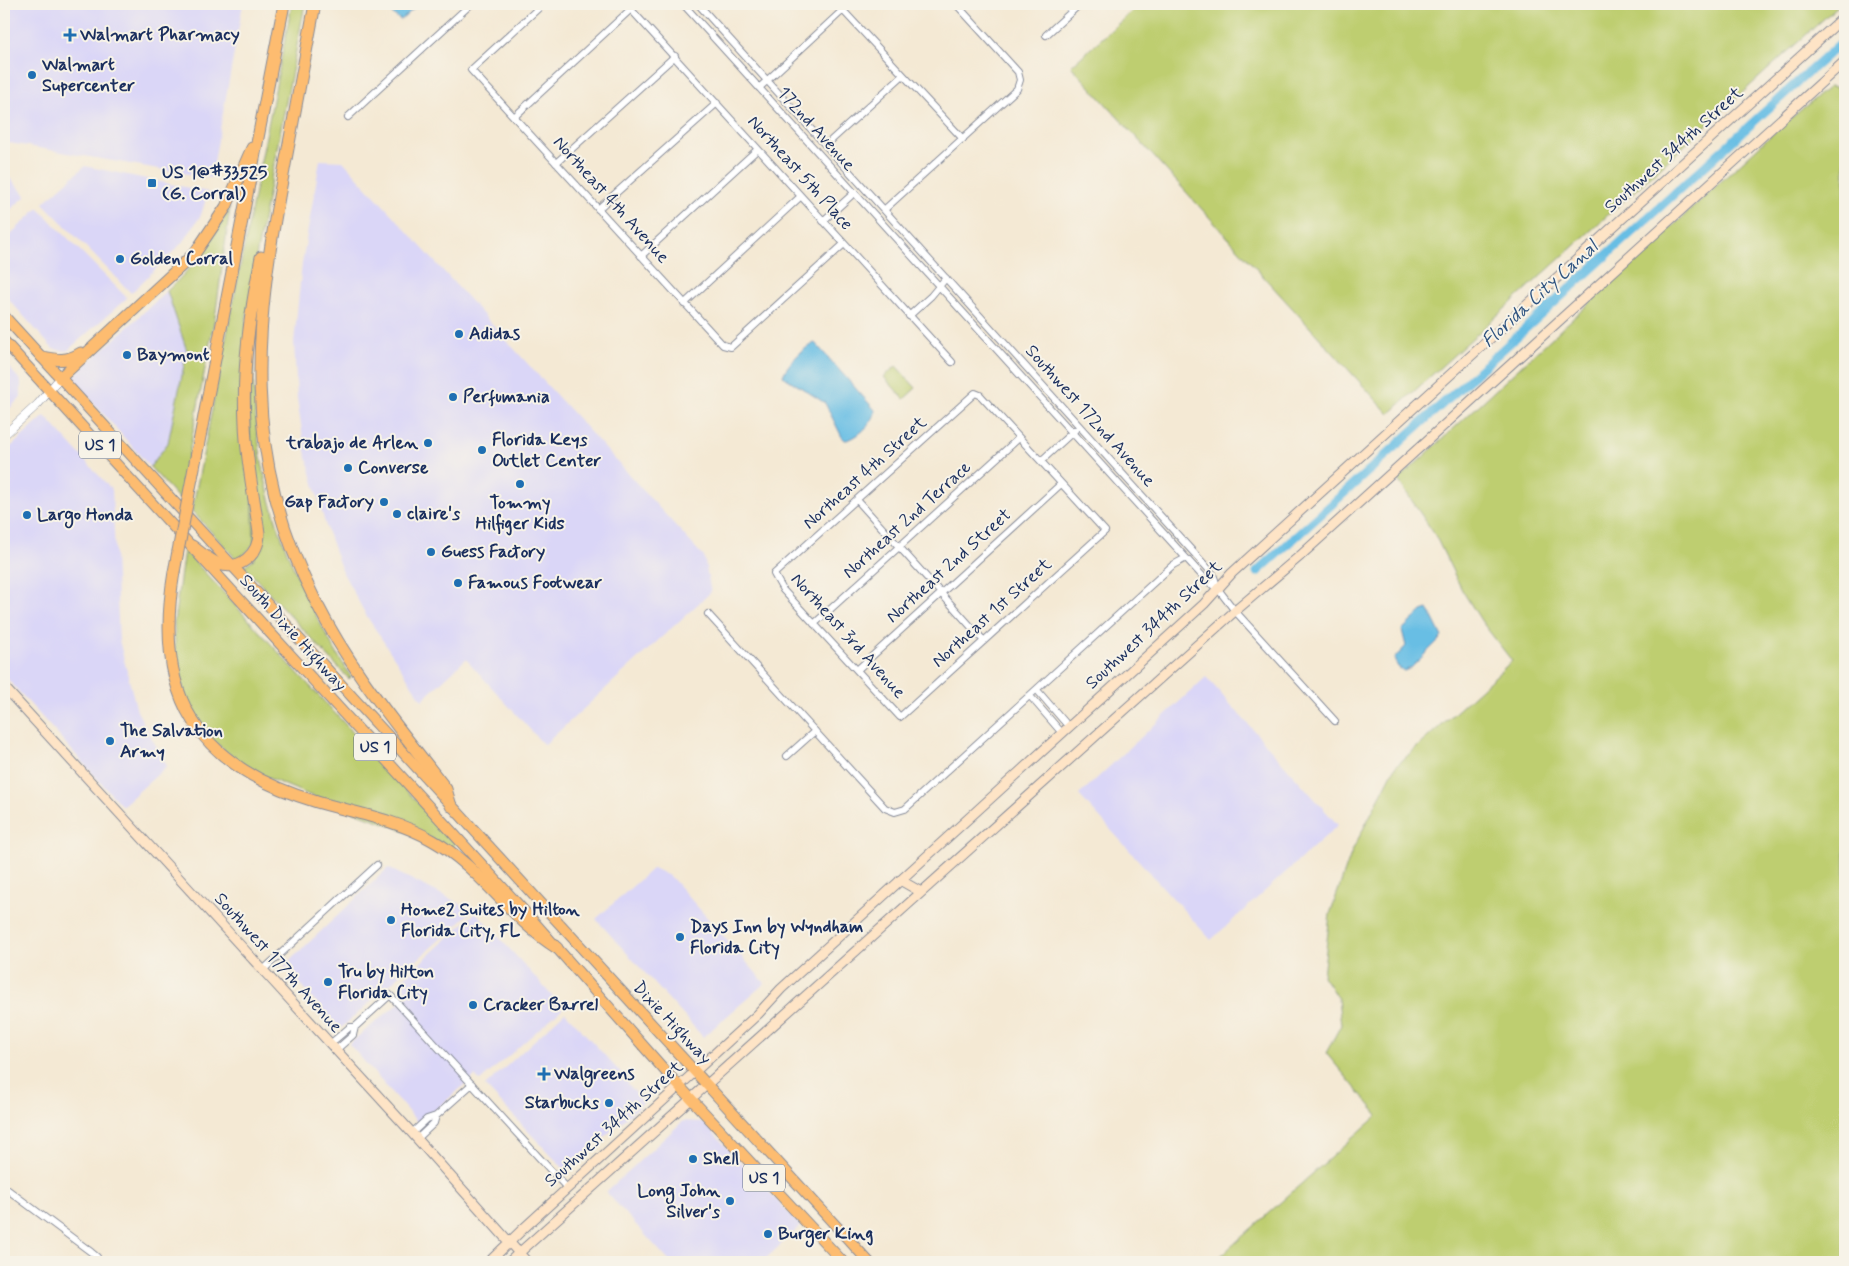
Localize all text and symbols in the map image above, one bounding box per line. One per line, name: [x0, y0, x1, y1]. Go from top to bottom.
place label: Walmart Pharmacy: [79, 23, 240, 47]
marker: Walmart Pharmacy: [64, 29, 76, 41]
place label: Walmart Supercenter: [41, 53, 135, 98]
marker: Walmart Supercenter: [26, 69, 38, 81]
street label: Southwest 344th Street: [1599, 81, 1749, 219]
street label: 172nd Avenue: [772, 82, 861, 177]
street label: Northeast 5th Place: [742, 110, 858, 236]
street label: Northeast 4th Avenue: [547, 131, 675, 269]
place label: US 1@#33525 (G. Corral): [162, 161, 268, 206]
marker: US 1@#33525 (G. Corral): [146, 177, 158, 189]
water label: Florida City Canal: [1476, 234, 1605, 353]
place label: Golden Corral: [130, 247, 233, 271]
marker: Golden Corral: [114, 253, 126, 265]
place label: Adidas: [469, 322, 520, 346]
marker: Adidas: [453, 328, 465, 340]
street label: Southwest 172nd Avenue: [1020, 340, 1160, 492]
place label: Baymont: [137, 343, 210, 367]
marker: Baymont: [121, 349, 133, 361]
place label: Perfumania: [463, 385, 550, 409]
marker: Perfumania: [447, 391, 459, 403]
street label: Northeast 4th Street: [798, 411, 932, 535]
place label: Florida Keys Outlet Center: [492, 428, 601, 473]
place label: trabajo de Arlen: [285, 431, 419, 455]
road number: US 1: [79, 432, 121, 458]
marker: trabajo de Arlen: [422, 437, 434, 449]
marker: Florida Keys Outlet Center: [476, 444, 488, 456]
place label: Converse: [358, 456, 429, 480]
street label: Northeast 2nd Terrace: [838, 456, 976, 584]
marker: Converse: [342, 462, 354, 474]
marker: Tommy Hilfiger Kids: [514, 478, 526, 490]
place label: Gap Factory: [284, 490, 374, 514]
place label: Tommy Hilfiger Kids: [475, 491, 565, 536]
marker: Gap Factory: [378, 496, 390, 508]
place label: claire's: [407, 502, 460, 526]
place label: Largo Honda: [37, 503, 133, 529]
street label: Northeast 2nd Street: [881, 503, 1017, 629]
marker: claire's: [391, 508, 403, 520]
marker: Largo Honda: [21, 509, 33, 521]
place label: Guess Factory: [441, 540, 545, 564]
marker: Guess Factory: [425, 546, 437, 558]
street label: Northeast 1st Street: [927, 552, 1057, 673]
street label: Southwest 344th Street: [1080, 555, 1228, 695]
street label: Northeast 3rd Avenue: [785, 568, 911, 704]
street label: South Dixie Highway: [232, 569, 352, 698]
place label: Famous Footwear: [468, 571, 602, 595]
marker: Famous Footwear: [452, 577, 464, 589]
place label: The Salvation Army: [120, 719, 223, 764]
road number: US 1: [354, 734, 396, 760]
marker: The Salvation Army: [104, 735, 116, 747]
street label: Southwest 177th Avenue: [208, 888, 348, 1038]
place label: Home2 Suites by Hilton Florida City, FL: [401, 898, 581, 943]
marker: Home2 Suites by Hilton Florida City, FL: [385, 914, 397, 926]
place label: Days Inn by Wyndham Florida City: [690, 915, 863, 960]
marker: Days Inn by Wyndham Florida City: [674, 931, 686, 943]
place label: Tru by Hilton Florida City: [338, 960, 434, 1005]
marker: Tru by Hilton Florida City: [322, 976, 334, 988]
street label: Dixie Highway: [626, 976, 717, 1071]
place label: Cracker Barrel: [483, 993, 599, 1017]
marker: Cracker Barrel: [467, 999, 479, 1011]
street label: Southwest 344th Street: [539, 1055, 689, 1193]
place label: Walgreens: [553, 1062, 635, 1088]
marker: Walgreens: [538, 1068, 550, 1080]
place label: Starbucks: [525, 1091, 599, 1115]
marker: Starbucks: [603, 1097, 615, 1109]
place label: Shell: [703, 1147, 739, 1171]
marker: Shell: [687, 1153, 699, 1165]
road number: US 1: [743, 1164, 785, 1192]
place label: Long John Silver's: [637, 1179, 721, 1224]
marker: Long John Silver's: [724, 1195, 736, 1207]
place label: Burger King: [778, 1222, 873, 1248]
marker: Burger King: [762, 1228, 774, 1240]

